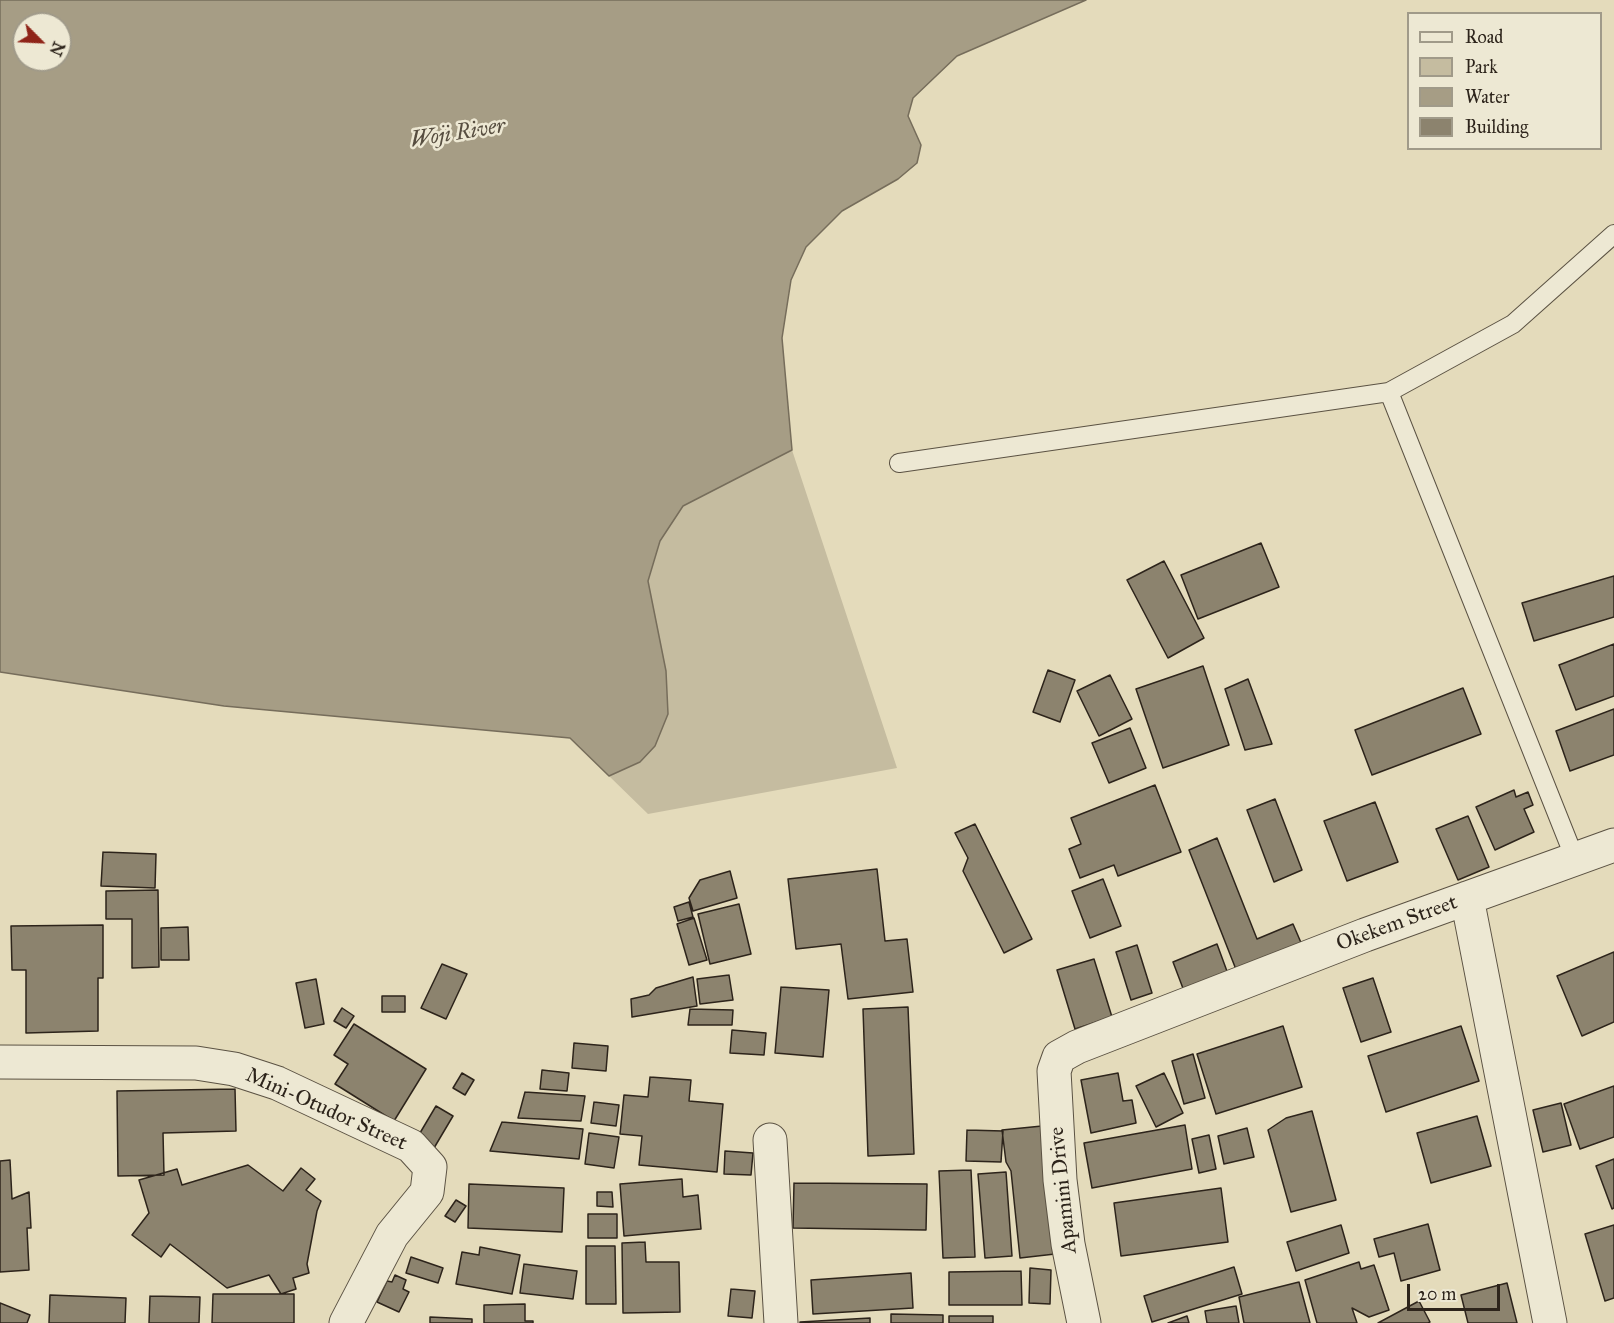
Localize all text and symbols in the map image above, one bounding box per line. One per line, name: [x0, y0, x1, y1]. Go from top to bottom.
north arrow: [12, 12, 72, 72]
legend: [1407, 12, 1602, 150]
text: Road: [1465, 26, 1503, 48]
text: N: [46, 39, 69, 59]
text: Park: [1465, 56, 1498, 78]
text: Water: [1465, 86, 1509, 108]
water label: Woji River: [409, 113, 507, 155]
text: Building: [1465, 116, 1528, 138]
street label: Okekem Street: [1333, 890, 1461, 958]
street label: Mini-Otudor Street: [242, 1063, 410, 1157]
street label: Apamini Drive: [1045, 1125, 1083, 1255]
scale bar: [1410, 1272, 1503, 1310]
text: 20 m: [1418, 1283, 1456, 1305]

